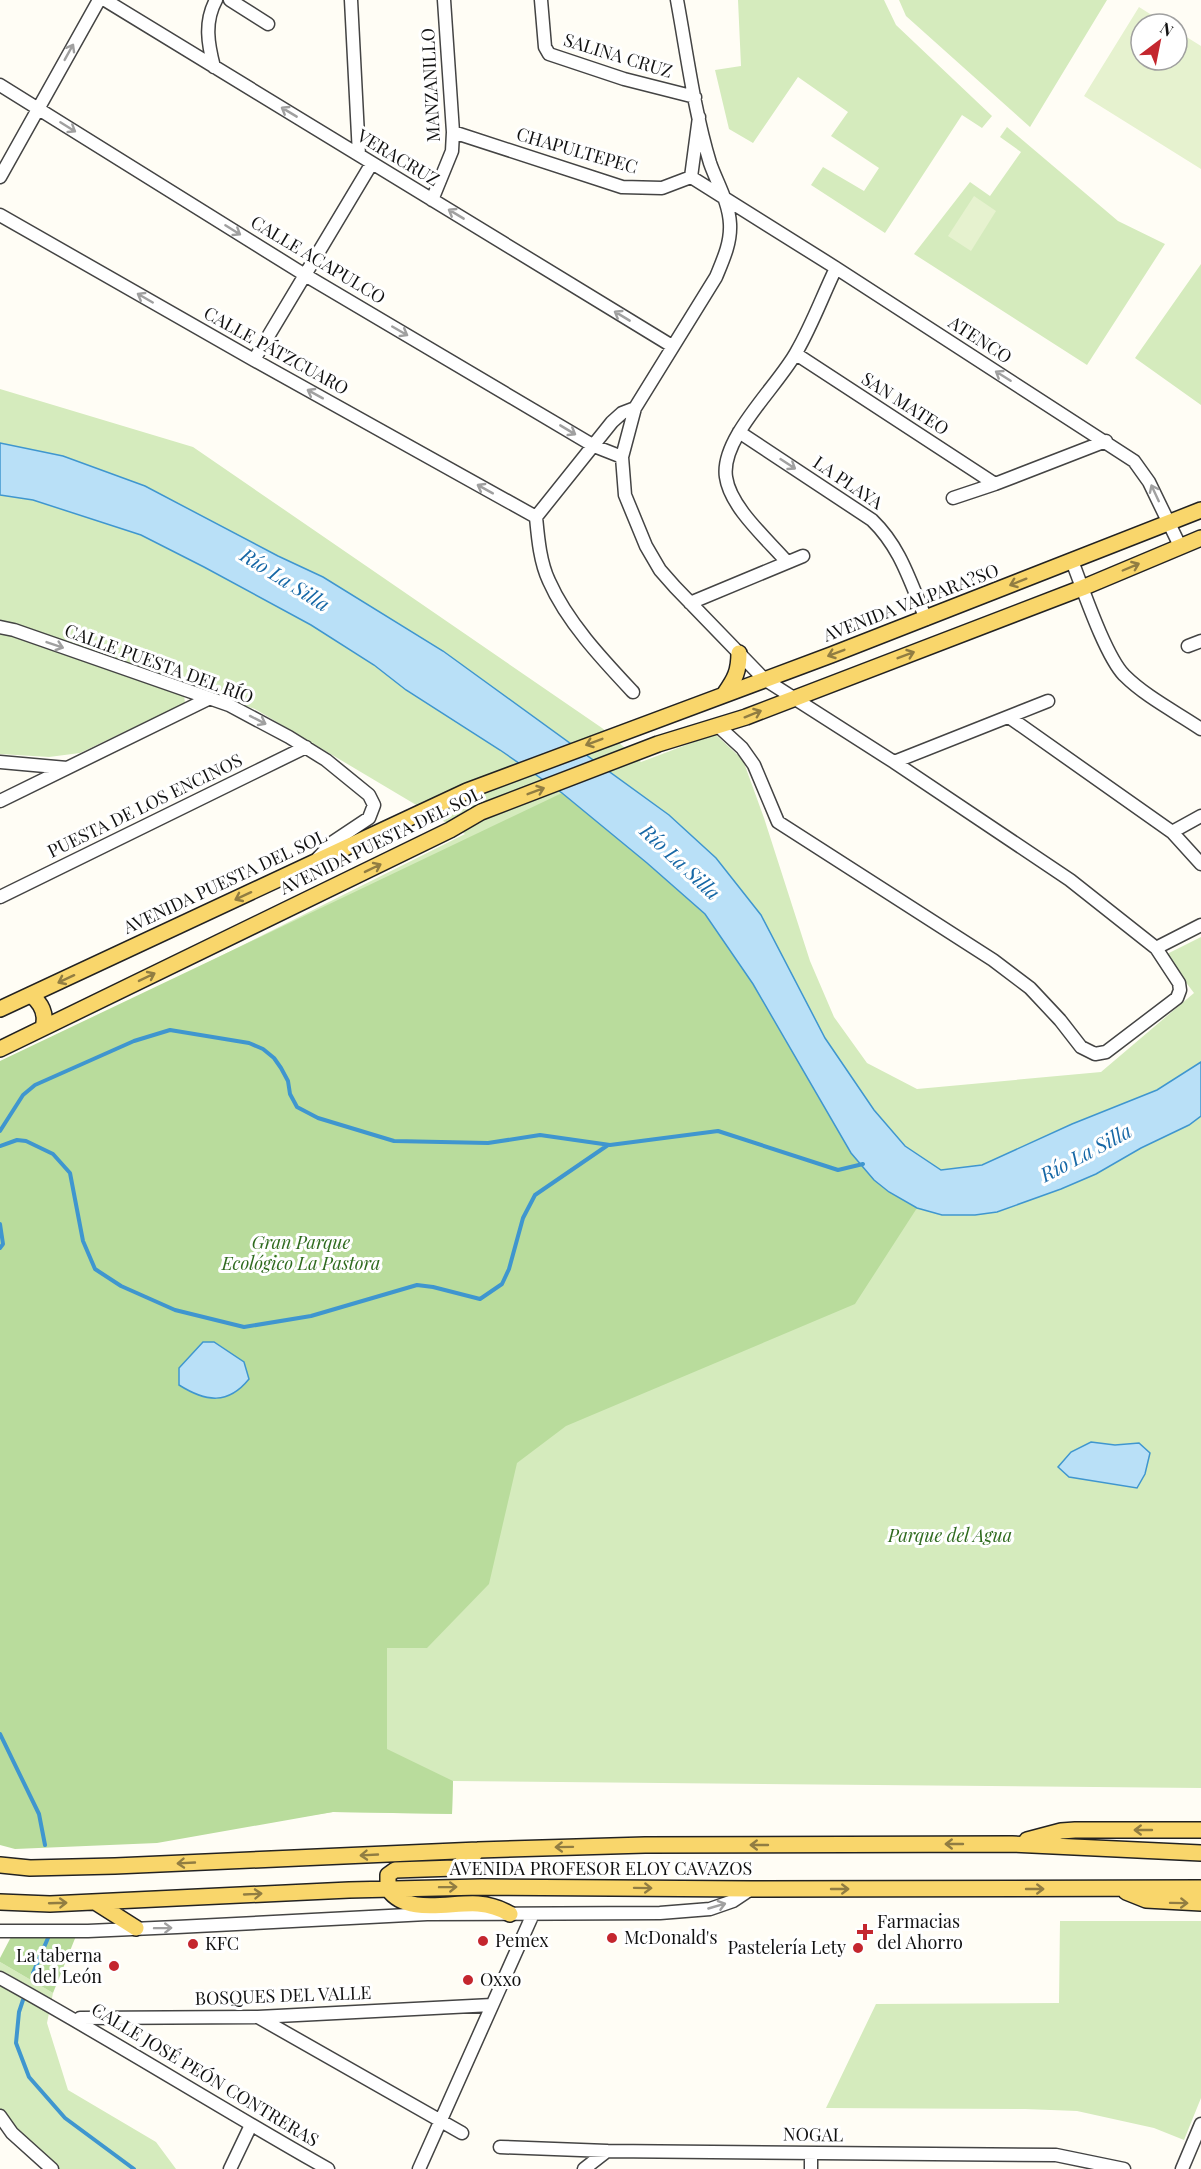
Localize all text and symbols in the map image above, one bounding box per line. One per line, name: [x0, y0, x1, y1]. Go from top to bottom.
north arrow: [1129, 12, 1189, 72]
text: N: [1157, 17, 1178, 41]
street label: MANZANILLO: [415, 27, 445, 143]
street label: SALINA CRUZ: [561, 27, 676, 83]
one-way arrow: [64, 44, 76, 61]
one-way arrow: [281, 106, 298, 118]
one-way arrow: [59, 121, 76, 133]
street label: CHAPULTEPEC: [514, 121, 641, 179]
street label: VERACRUZ: [352, 123, 444, 191]
one-way arrow: [448, 207, 465, 219]
street label: CALLE ACAPULCO: [247, 209, 390, 309]
one-way arrow: [224, 224, 241, 236]
one-way arrow: [137, 292, 154, 304]
street label: CALLE PÁTZCUARO: [200, 300, 353, 400]
one-way arrow: [614, 309, 631, 321]
street label: ATENCO: [943, 309, 1017, 369]
one-way arrow: [391, 325, 408, 337]
street label: SAN MATEO: [857, 366, 954, 440]
one-way arrow: [995, 369, 1012, 381]
one-way arrow: [307, 388, 324, 400]
one-way arrow: [559, 425, 576, 437]
street label: LA PLAYA: [809, 450, 889, 515]
one-way arrow: [779, 458, 796, 470]
one-way arrow: [477, 483, 495, 494]
one-way arrow: [1148, 485, 1160, 503]
water label: Río La Silla: [235, 540, 336, 617]
street label: AVENIDA VALPARA?SO: [818, 557, 1002, 647]
one-way arrow: [1121, 561, 1140, 572]
one-way arrow: [1009, 577, 1027, 588]
street label: CALLE PUESTA DEL RÍO: [62, 618, 257, 708]
one-way arrow: [46, 641, 64, 652]
one-way arrow: [827, 649, 846, 660]
one-way arrow: [896, 649, 914, 660]
one-way arrow: [744, 708, 762, 719]
one-way arrow: [248, 715, 266, 726]
one-way arrow: [586, 738, 604, 749]
street label: PUESTA DE LOS ENCINOS: [43, 747, 246, 863]
street label: AVENIDA PUESTA DEL SOL: [275, 780, 486, 900]
one-way arrow: [526, 785, 544, 796]
water label: Río La Silla: [634, 816, 727, 905]
street label: AVENIDA PUESTA DEL SOL: [118, 823, 331, 939]
one-way arrow: [363, 861, 381, 873]
one-way arrow: [234, 890, 252, 902]
one-way arrow: [138, 971, 156, 983]
one-way arrow: [58, 973, 76, 985]
water label: Río La Silla: [1034, 1116, 1136, 1188]
park label: Gran Parque Ecológico La Pastora: [221, 1230, 380, 1275]
park label: Parque del Agua: [887, 1523, 1012, 1547]
one-way arrow: [1133, 1824, 1153, 1836]
one-way arrow: [944, 1838, 964, 1850]
one-way arrow: [749, 1839, 769, 1851]
one-way arrow: [554, 1841, 574, 1853]
one-way arrow: [359, 1849, 379, 1860]
street label: AVENIDA PROFESOR ELOY CAVAZOS: [449, 1856, 752, 1880]
one-way arrow: [176, 1857, 196, 1868]
one-way arrow: [438, 1882, 458, 1893]
one-way arrow: [633, 1882, 653, 1894]
one-way arrow: [830, 1883, 850, 1895]
one-way arrow: [1025, 1883, 1045, 1895]
one-way arrow: [243, 1889, 263, 1900]
one-way arrow: [1169, 1897, 1189, 1908]
one-way arrow: [48, 1898, 68, 1909]
one-way arrow: [707, 1900, 726, 1911]
place label: Farmacias del Ahorro: [877, 1909, 963, 1954]
one-way arrow: [153, 1922, 173, 1933]
place label: McDonald's: [624, 1925, 718, 1949]
marker: Farmacias del Ahorro: [858, 1925, 872, 1939]
place label: Pemex: [495, 1928, 549, 1952]
place label: KFC: [205, 1931, 239, 1955]
marker: McDonald's: [605, 1931, 619, 1945]
marker: Pemex: [476, 1934, 490, 1948]
place label: Pastelería Lety: [727, 1935, 846, 1959]
marker: KFC: [186, 1937, 200, 1951]
marker: Pastelería Lety: [851, 1941, 865, 1955]
place label: La taberna del León: [16, 1943, 102, 1988]
marker: La taberna del León: [107, 1959, 121, 1973]
place label: Oxxo: [480, 1967, 521, 1991]
marker: Oxxo: [461, 1973, 475, 1987]
street label: BOSQUES DEL VALLE: [194, 1980, 372, 2010]
street label: CALLE JOSÉ PEÓN CONTRERAS: [88, 1997, 324, 2152]
street label: NOGAL: [783, 2121, 844, 2147]

